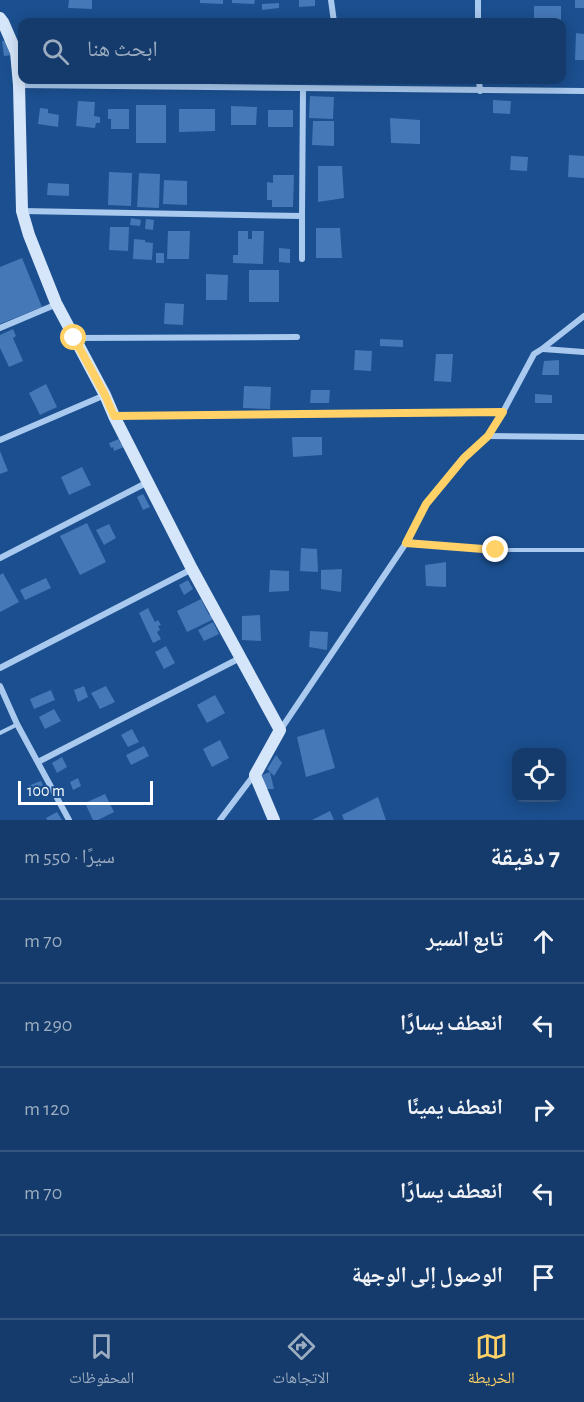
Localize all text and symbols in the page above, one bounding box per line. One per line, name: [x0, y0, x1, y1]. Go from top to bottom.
search box: [18, 18, 566, 84]
icon: search: [39, 35, 72, 68]
text: ابحث هنا: [87, 38, 158, 60]
route start: [60, 324, 86, 350]
route end: [482, 536, 508, 562]
map controls: [512, 748, 566, 802]
button: locate: [512, 748, 566, 802]
scale bar: [18, 778, 153, 806]
text: 100 m: [27, 783, 65, 799]
text: 7 دقيقة: [490, 844, 560, 870]
text: سيرًا · 550 m: [24, 847, 115, 867]
icon: ahead: [527, 925, 560, 958]
text: تابع السير: [426, 928, 503, 950]
text: 70 m: [24, 931, 62, 951]
icon: left: [527, 1009, 560, 1042]
text: انعطف يسارًا: [400, 1012, 503, 1034]
text: 290 m: [24, 1015, 72, 1035]
icon: right: [527, 1093, 560, 1126]
text: انعطف يمينًا: [406, 1096, 503, 1118]
text: 120 m: [24, 1099, 70, 1119]
icon: left: [527, 1177, 560, 1210]
text: انعطف يسارًا: [400, 1180, 503, 1202]
text: 70 m: [24, 1183, 62, 1203]
icon: arrive: [527, 1261, 560, 1294]
text: الوصول إلى الوجهة: [352, 1264, 503, 1286]
tab: المحفوظات: [69, 1330, 134, 1393]
tab: الاتجاهات: [273, 1330, 329, 1393]
tab: الخريطة: [468, 1330, 515, 1393]

